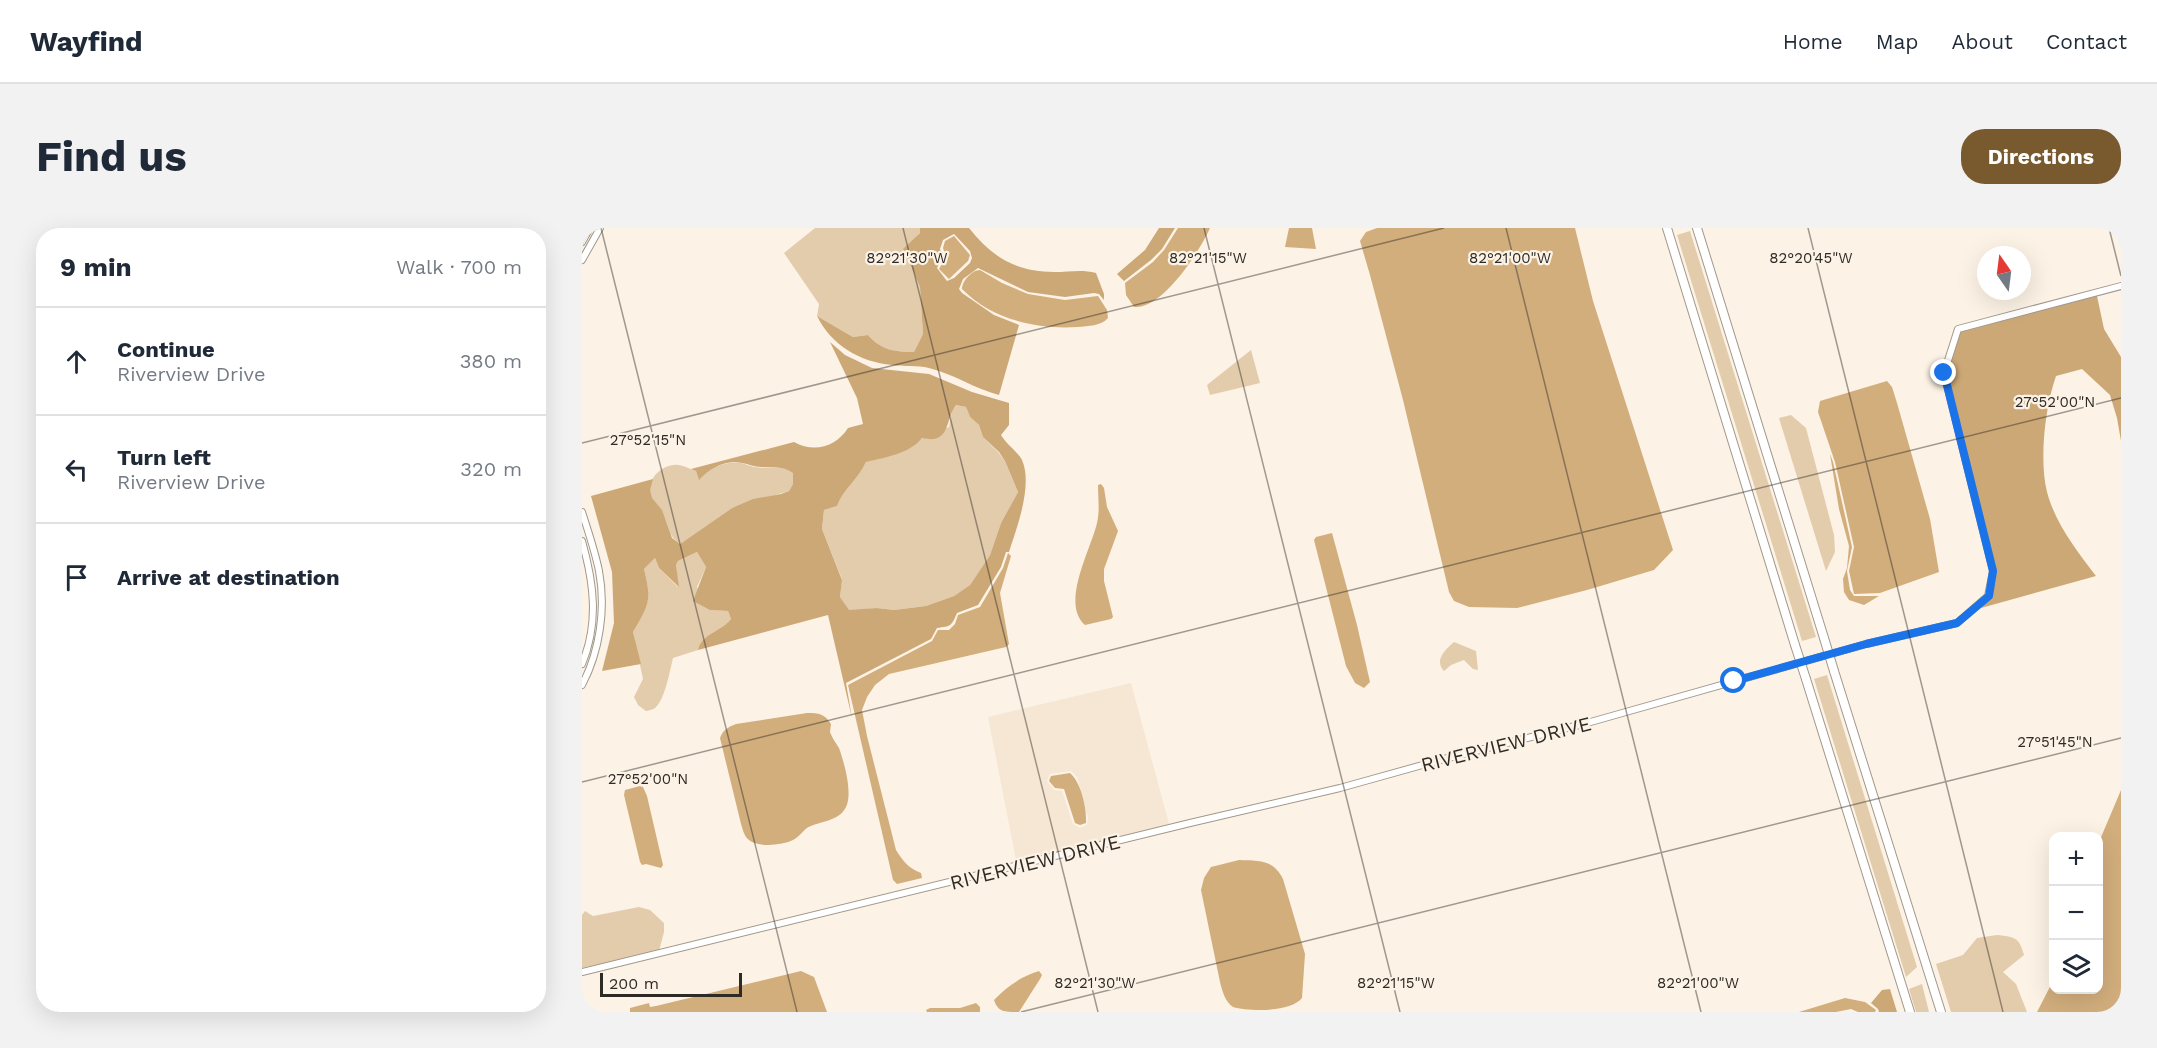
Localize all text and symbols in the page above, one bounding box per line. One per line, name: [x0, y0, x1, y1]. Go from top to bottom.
text: Wayfind: [30, 25, 143, 58]
text: Home: [1783, 29, 1843, 54]
text: Map: [1876, 29, 1919, 54]
text: About: [1952, 29, 2013, 54]
text: Contact: [2046, 29, 2127, 54]
button: Directions: [1961, 129, 2121, 184]
text: Find us: [36, 132, 187, 181]
north arrow: [1977, 246, 2031, 300]
text: 82°21'30"W: [866, 249, 948, 267]
text: 82°21'15"W: [1169, 249, 1247, 267]
text: 82°21'00"W: [1469, 249, 1551, 267]
text: 82°20'45"W: [1769, 249, 1853, 267]
text: 9 min: [60, 252, 132, 282]
text: Walk · 700 m: [396, 255, 522, 279]
text: Continue: [117, 337, 215, 362]
icon: ahead: [60, 345, 93, 378]
text: 380 m: [460, 349, 522, 373]
route end: [1930, 359, 1956, 385]
text: Riverview Drive: [117, 362, 265, 386]
text: 27°52'00"N: [2015, 393, 2095, 411]
text: 27°52'15"N: [610, 431, 686, 449]
text: Turn left: [117, 445, 211, 470]
icon: left: [60, 453, 93, 486]
text: 320 m: [460, 457, 522, 481]
text: Riverview Drive: [117, 470, 265, 494]
icon: arrive: [60, 561, 93, 594]
text: Arrive at destination: [117, 565, 340, 590]
route start: [1720, 667, 1746, 693]
street label: RIVERVIEW DRIVE: [1418, 711, 1594, 777]
text: 27°51'45"N: [2017, 733, 2093, 751]
text: 27°52'00"N: [608, 770, 688, 788]
street label: RIVERVIEW DRIVE: [947, 829, 1123, 895]
map controls: [2049, 832, 2103, 994]
button: +: [2049, 832, 2103, 886]
button: −: [2049, 886, 2103, 940]
button: layers: [2049, 940, 2103, 994]
scale bar: [600, 970, 742, 998]
text: 200 m: [609, 974, 659, 993]
text: 82°21'30"W: [1054, 974, 1136, 992]
text: 82°21'15"W: [1357, 974, 1435, 992]
text: 82°21'00"W: [1657, 974, 1739, 992]

